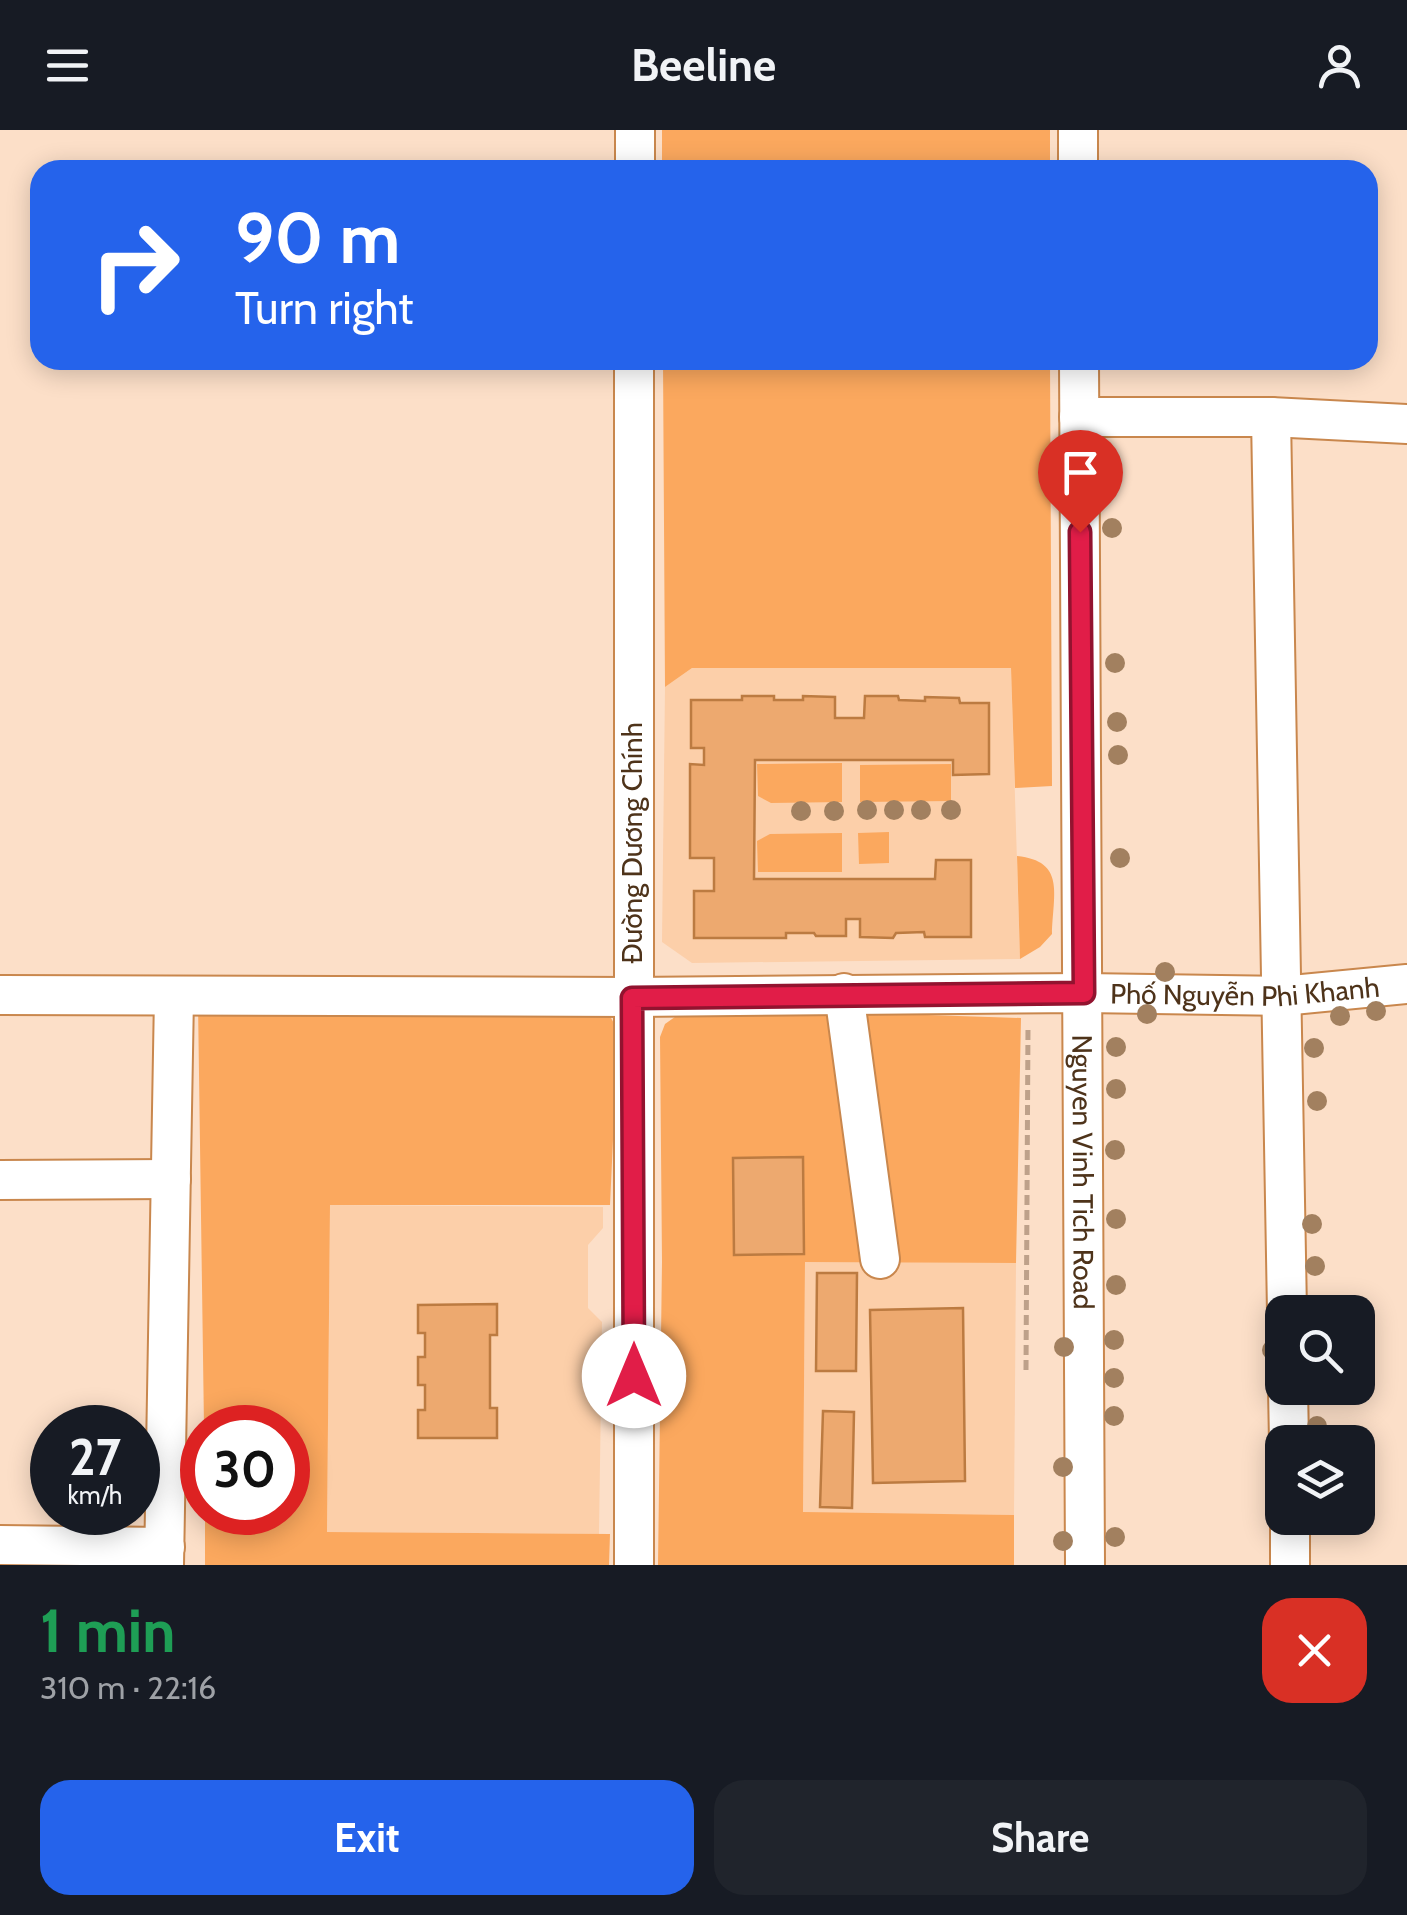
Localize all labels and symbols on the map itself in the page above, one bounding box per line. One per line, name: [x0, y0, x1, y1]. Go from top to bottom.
pin: [1038, 430, 1123, 533]
street label: Đường Dương Chính: [615, 722, 649, 964]
street label: Phố Nguyễn Phi Khanh: [1110, 970, 1381, 1013]
street label: Nguyen Vinh Tich Road: [1065, 1034, 1101, 1310]
position arrow: [582, 1324, 686, 1428]
speed limit sign: 30: [180, 1405, 310, 1535]

